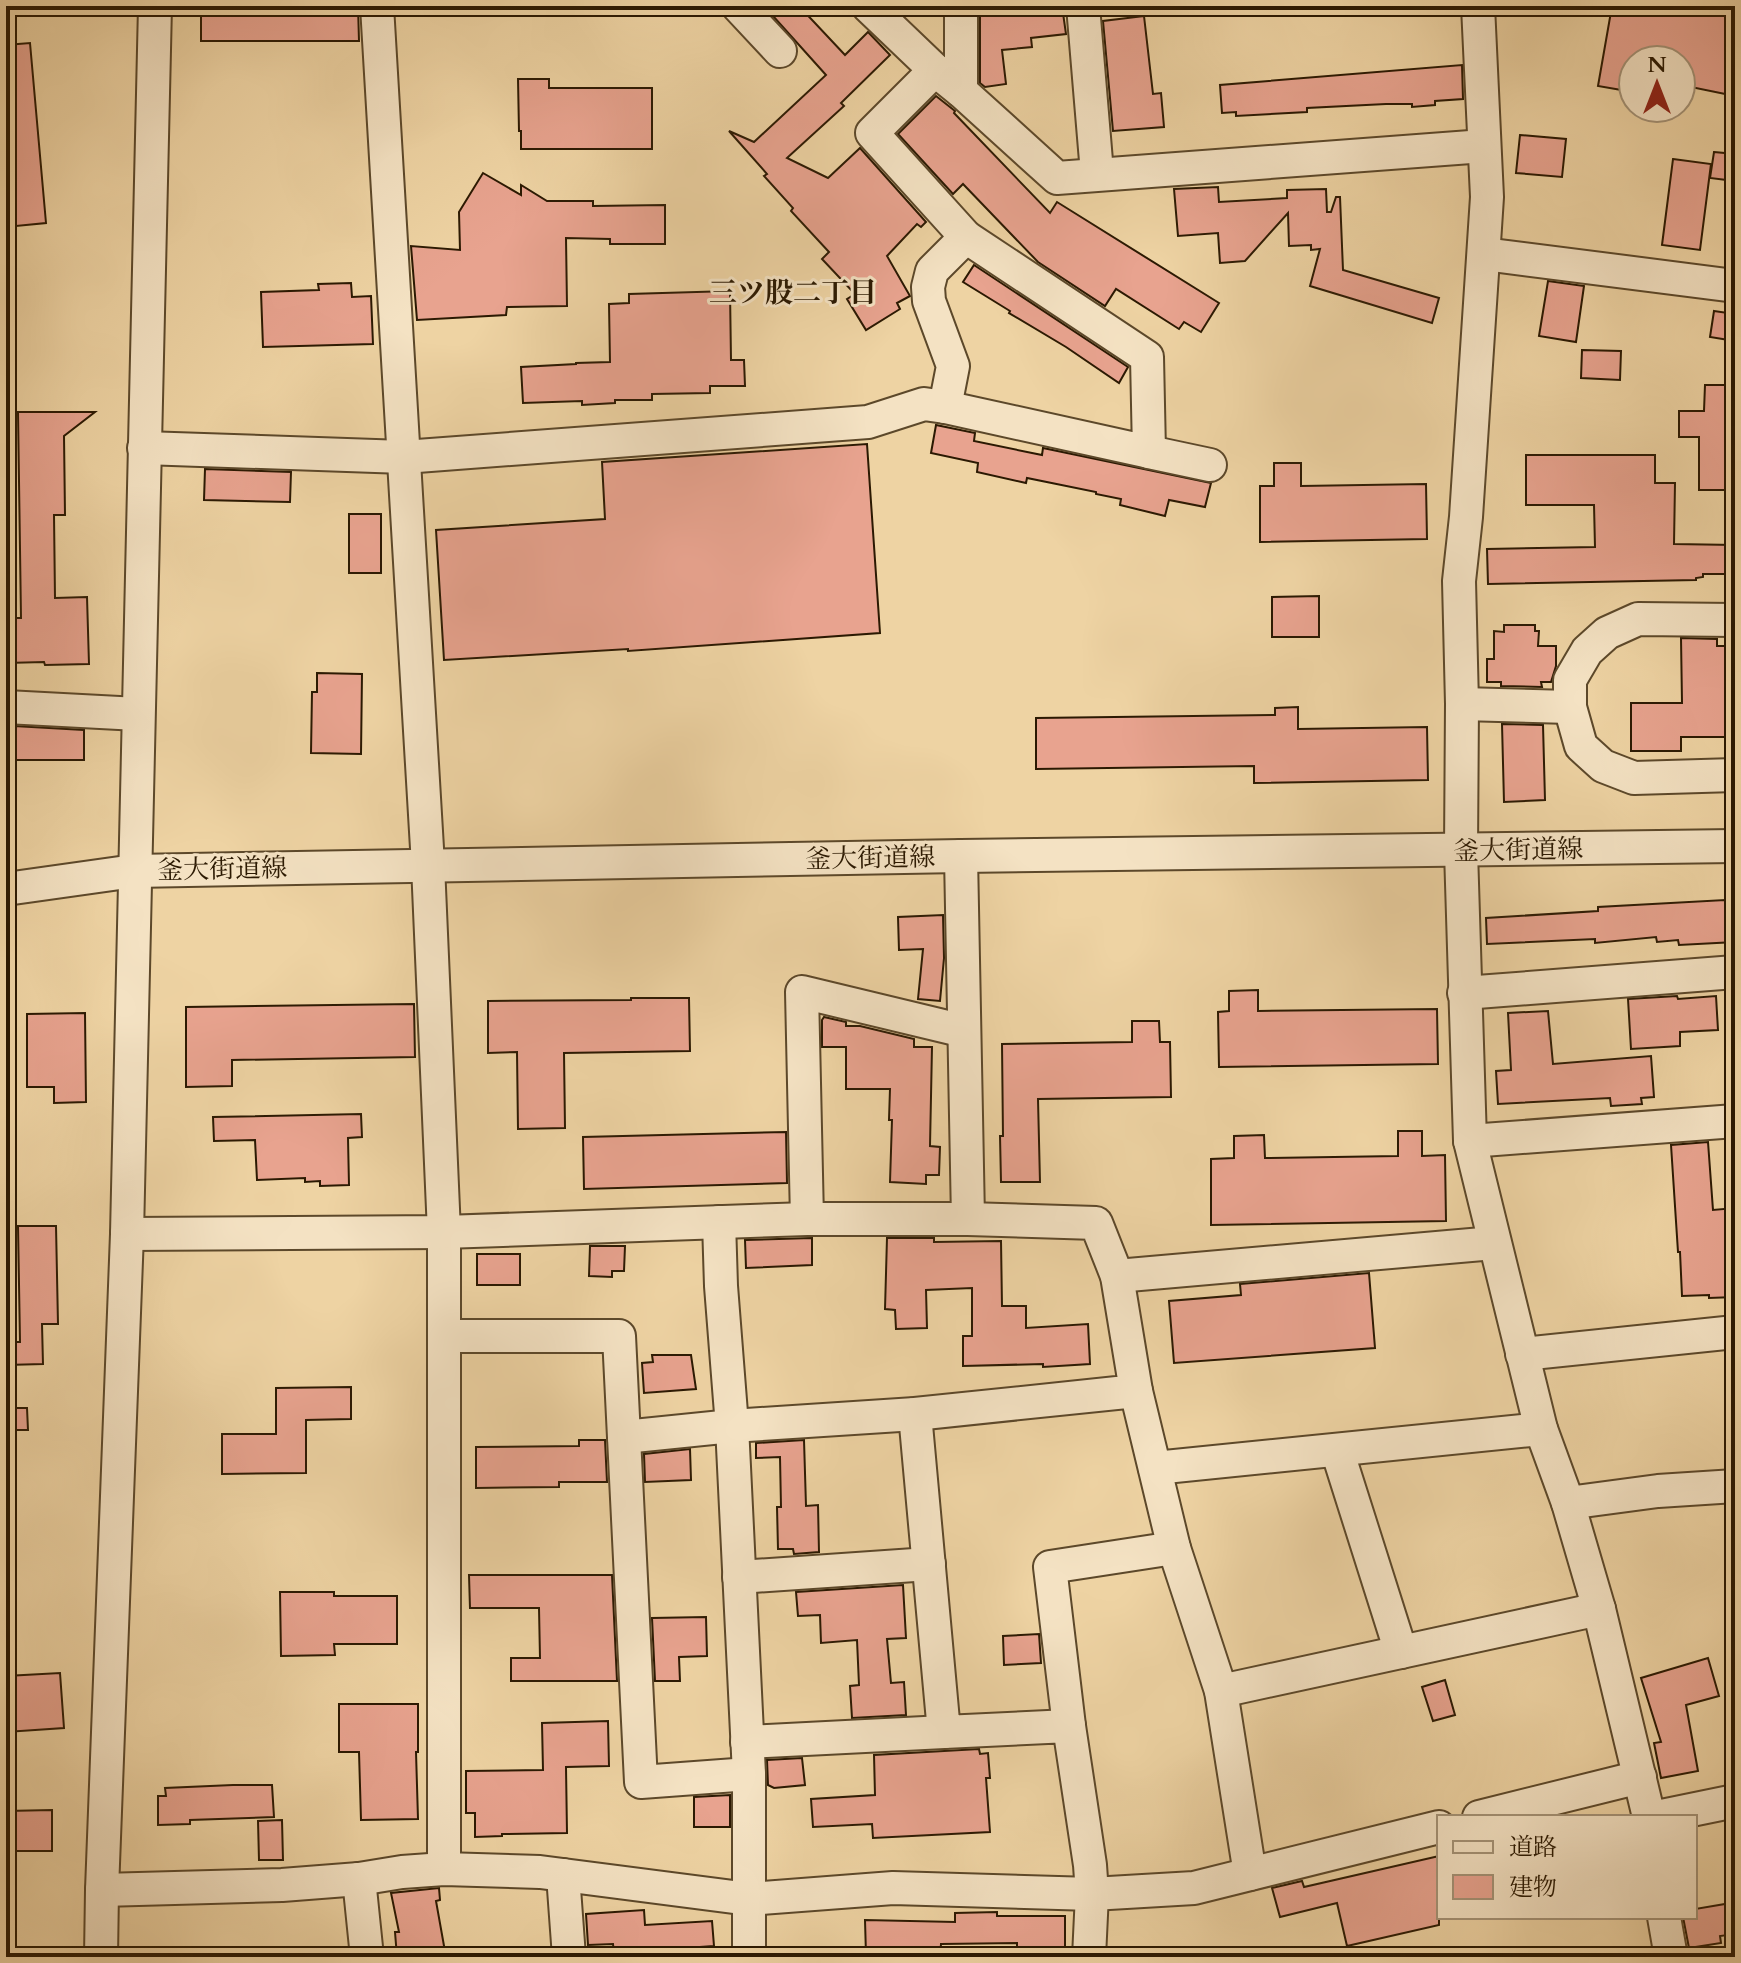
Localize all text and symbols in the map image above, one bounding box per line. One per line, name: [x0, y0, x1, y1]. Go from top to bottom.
north arrow: [1617, 44, 1697, 124]
text: N: [1647, 50, 1667, 80]
district label: 三ツ股二丁目: [709, 274, 877, 312]
street label: 釜大街道線: [1453, 831, 1583, 869]
street label: 釜大街道線: [805, 839, 935, 877]
street label: 釜大街道線: [157, 850, 287, 888]
legend: [1437, 1815, 1697, 1919]
text: 道路: [1509, 1831, 1557, 1864]
text: 建物: [1509, 1871, 1557, 1904]

